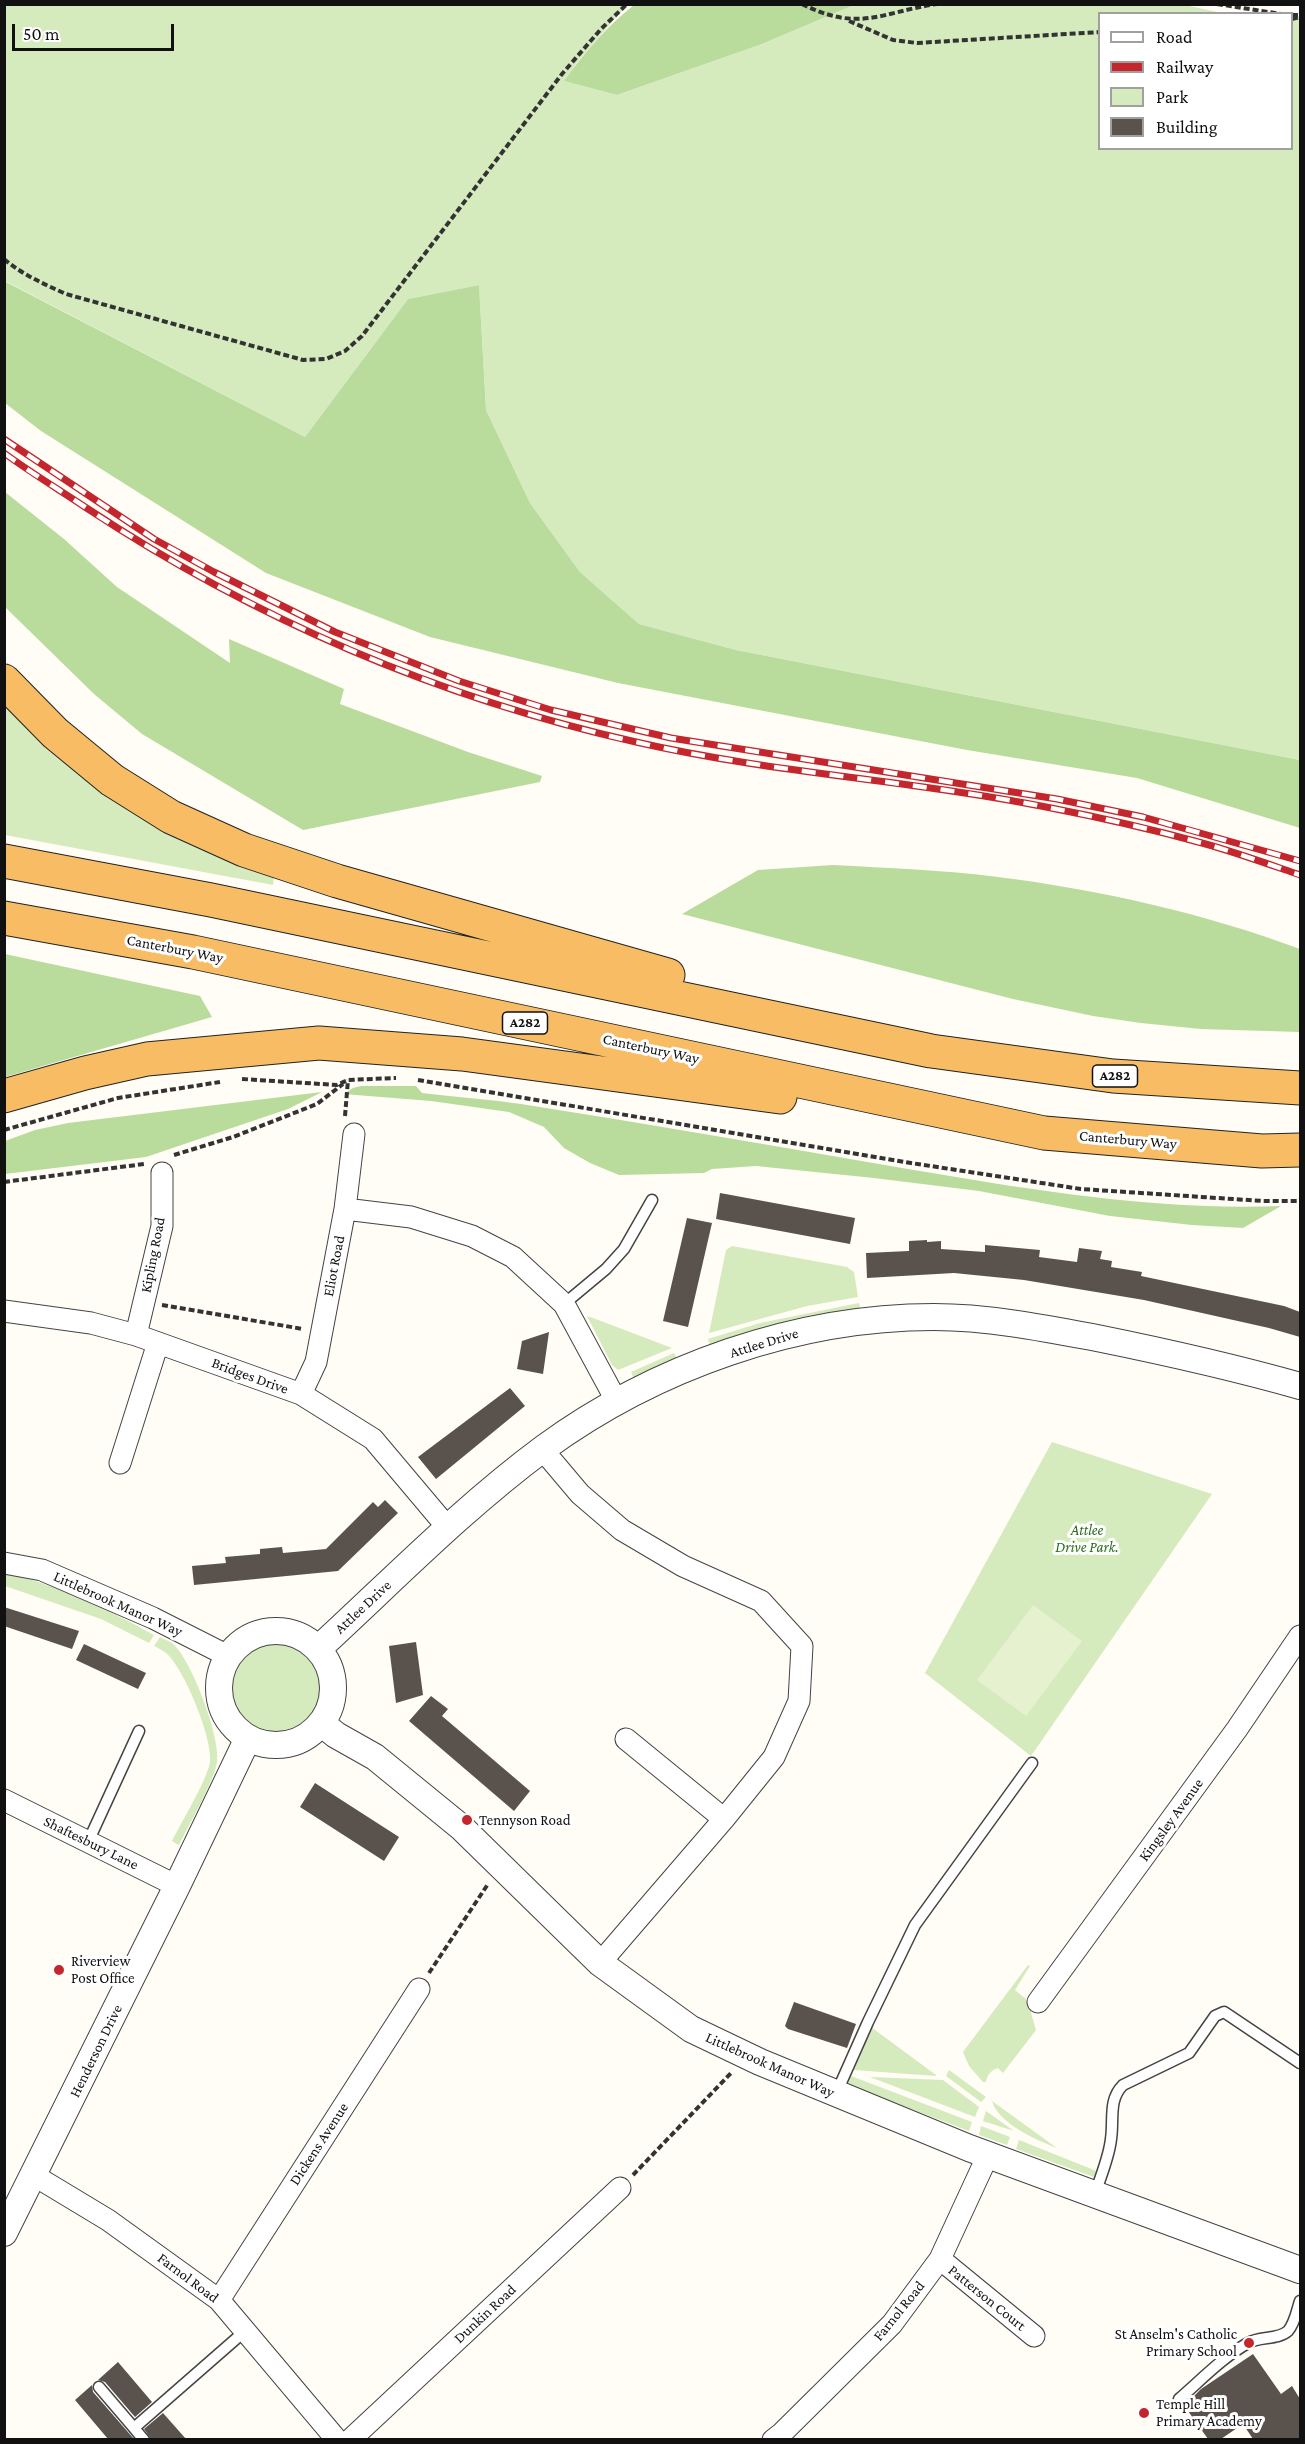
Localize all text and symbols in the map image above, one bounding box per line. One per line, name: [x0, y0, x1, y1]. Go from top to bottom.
scale bar: [15, 12, 177, 50]
legend: [1098, 12, 1293, 150]
text: 50 m: [23, 24, 60, 44]
text: Road: [1156, 27, 1193, 47]
text: Railway: [1156, 57, 1213, 77]
text: Park: [1156, 87, 1188, 107]
text: Building: [1156, 117, 1217, 137]
street label: Canterbury Way: [125, 931, 225, 967]
road number: A282: [502, 1012, 548, 1034]
street label: Canterbury Way: [601, 1030, 701, 1068]
road number: A282: [1092, 1065, 1138, 1087]
street label: Canterbury Way: [1078, 1127, 1178, 1153]
street label: Kipling Road: [137, 1216, 169, 1294]
street label: Eliot Road: [319, 1234, 349, 1298]
street label: Attlee Drive: [727, 1324, 801, 1362]
street label: Bridges Drive: [209, 1354, 291, 1398]
park label: Attlee Drive Park.: [1055, 1521, 1119, 1556]
street label: Littlebrook Manor Way: [51, 1567, 185, 1641]
street label: Attlee Drive: [331, 1576, 395, 1638]
street label: Kingsley Avenue: [1135, 1775, 1207, 1865]
place label: Tennyson Road: [479, 1811, 571, 1829]
street label: Shaftesbury Lane: [41, 1812, 141, 1874]
marker: Tennyson Road: [460, 1813, 474, 1827]
place label: Riverview Post Office: [71, 1952, 135, 1987]
marker: Riverview Post Office: [52, 1963, 66, 1977]
street label: Henderson Drive: [66, 2002, 126, 2100]
street label: Littlebrook Manor Way: [703, 2028, 837, 2102]
street label: Dickens Avenue: [286, 2099, 352, 2189]
street label: Farnol Road: [154, 2249, 222, 2307]
street label: Patterson Court: [945, 2261, 1029, 2335]
street label: Farnol Road: [869, 2277, 929, 2345]
street label: Dunkin Road: [450, 2281, 520, 2347]
place label: St Anselm's Catholic Primary School: [1115, 2325, 1237, 2360]
marker: St Anselm's Catholic Primary School: [1242, 2336, 1256, 2350]
place label: Temple Hill Primary Academy: [1156, 2395, 1262, 2430]
marker: Temple Hill Primary Academy: [1137, 2406, 1151, 2420]

